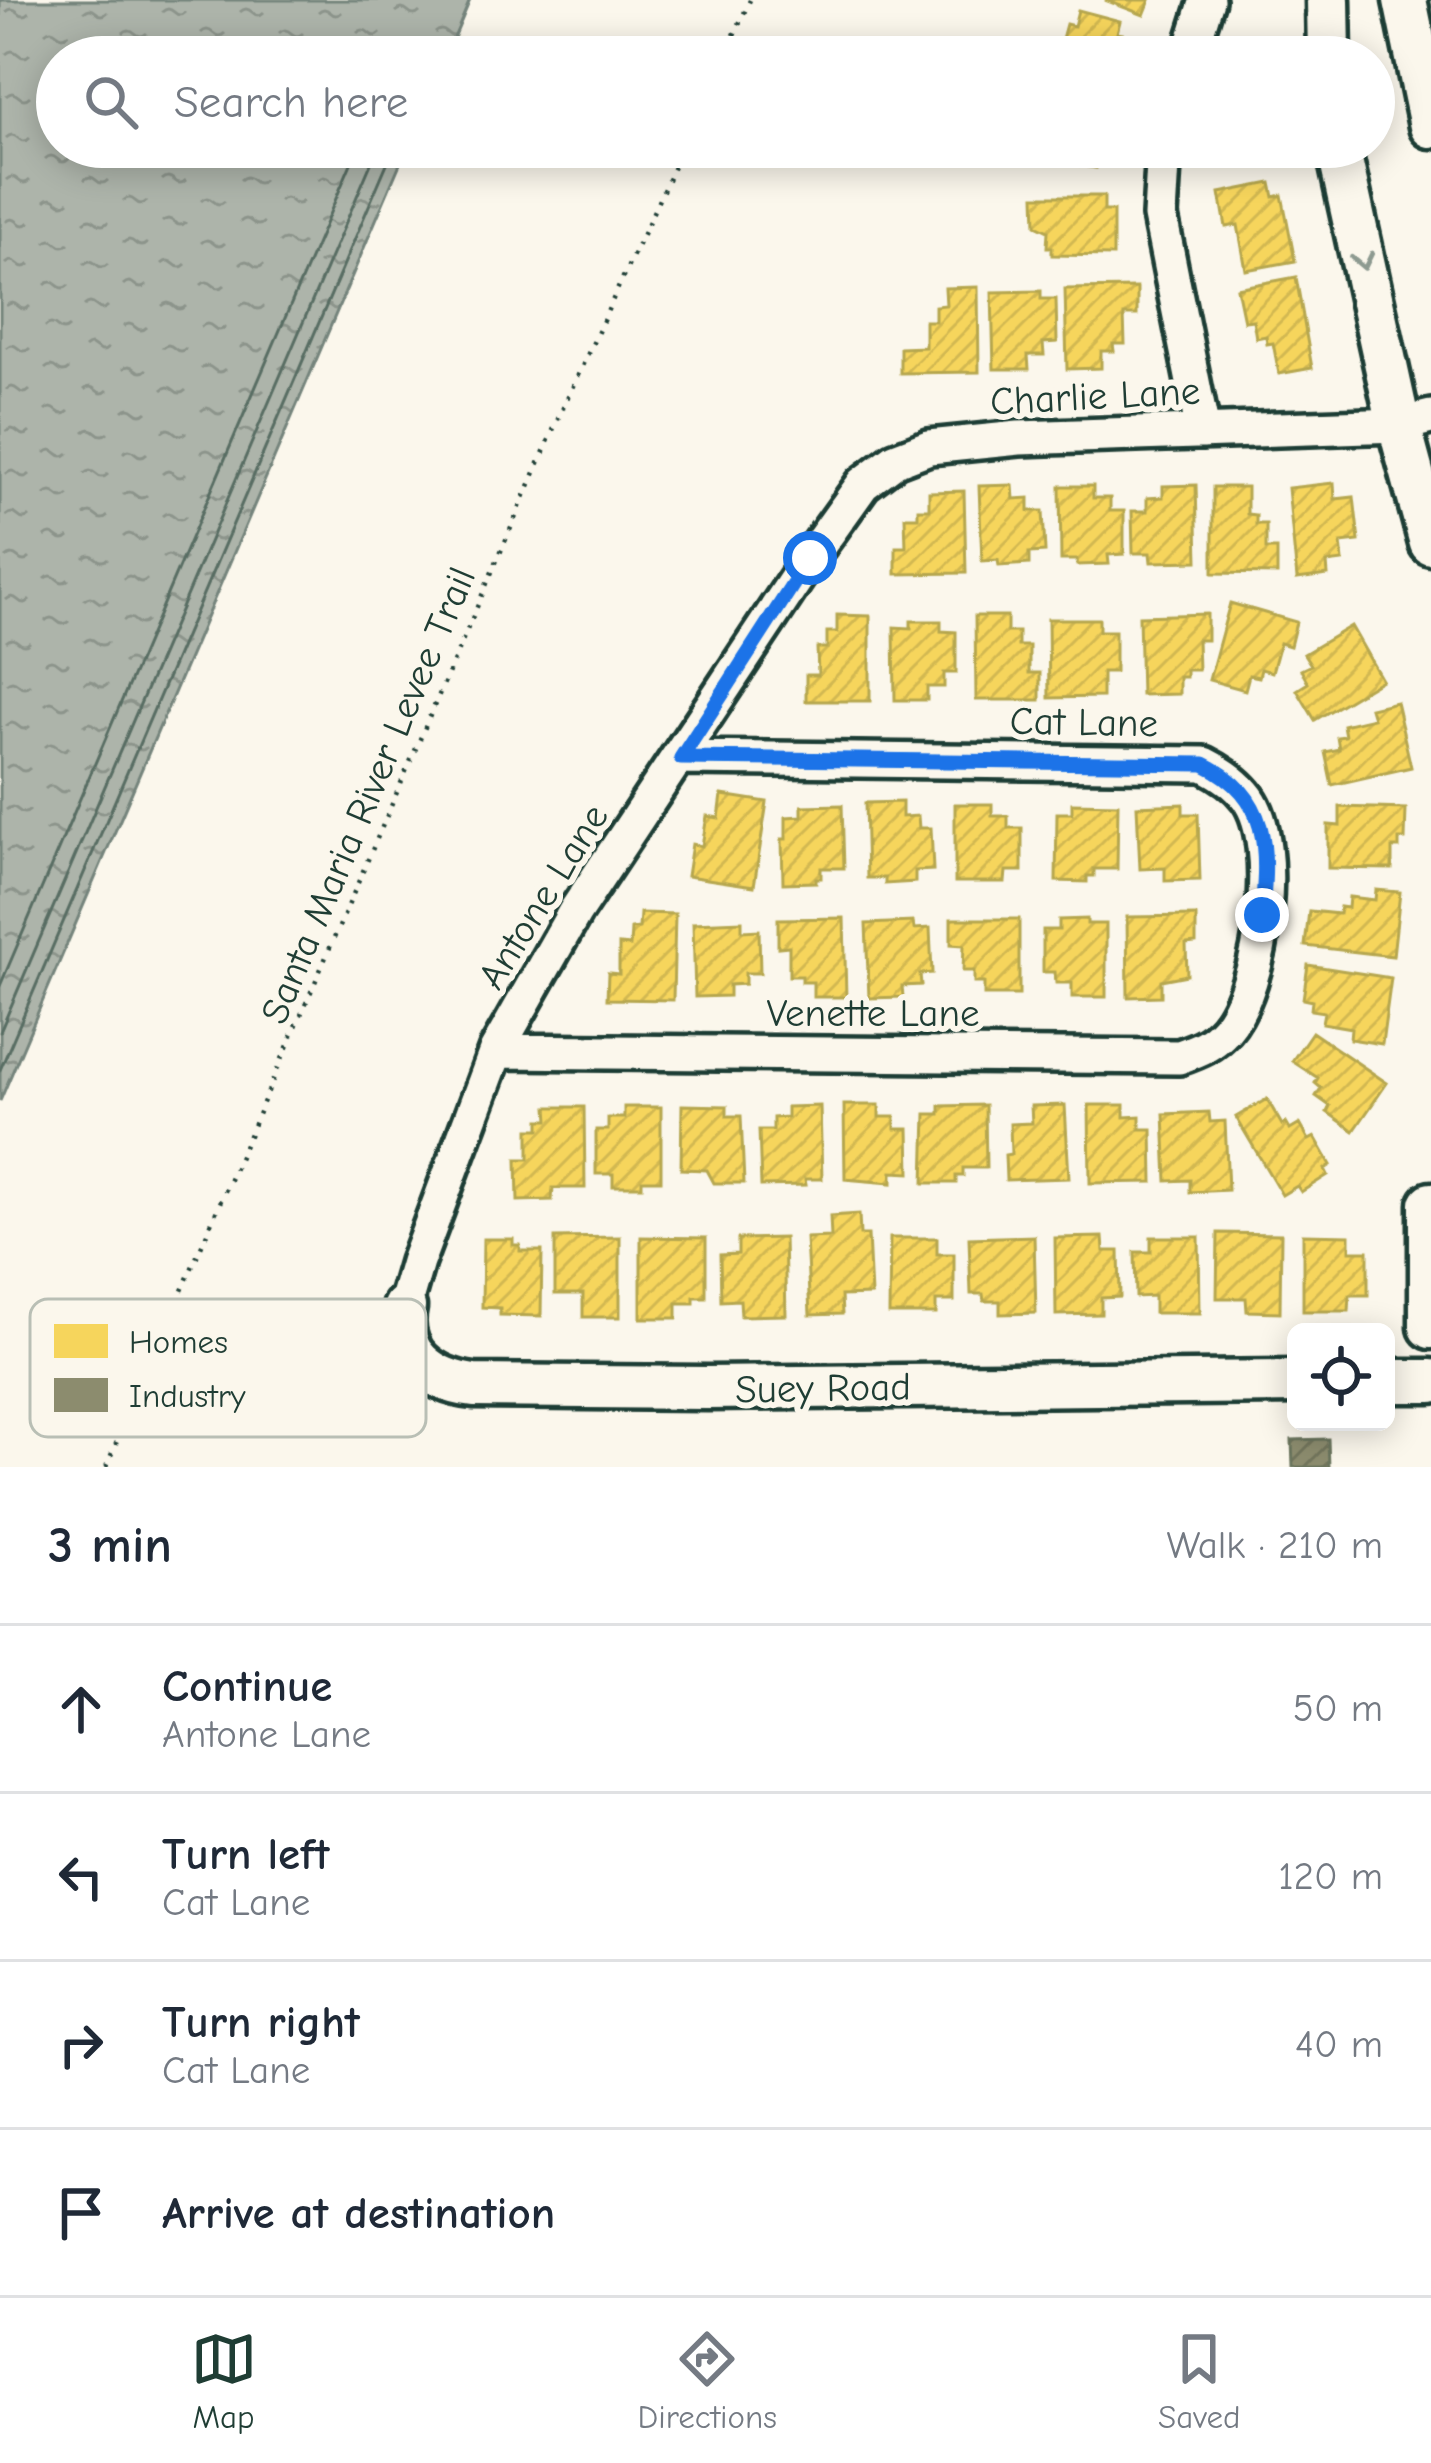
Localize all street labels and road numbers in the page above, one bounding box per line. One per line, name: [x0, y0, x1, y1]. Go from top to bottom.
street label: Charlie Lane: [989, 369, 1201, 424]
street label: Santa Maria River Levee Trail: [252, 561, 485, 1030]
street label: Cat Lane: [1009, 699, 1159, 746]
street label: Antone Lane: [469, 796, 618, 997]
street label: Venette Lane: [766, 991, 980, 1036]
street label: Suey Road: [735, 1364, 911, 1413]

